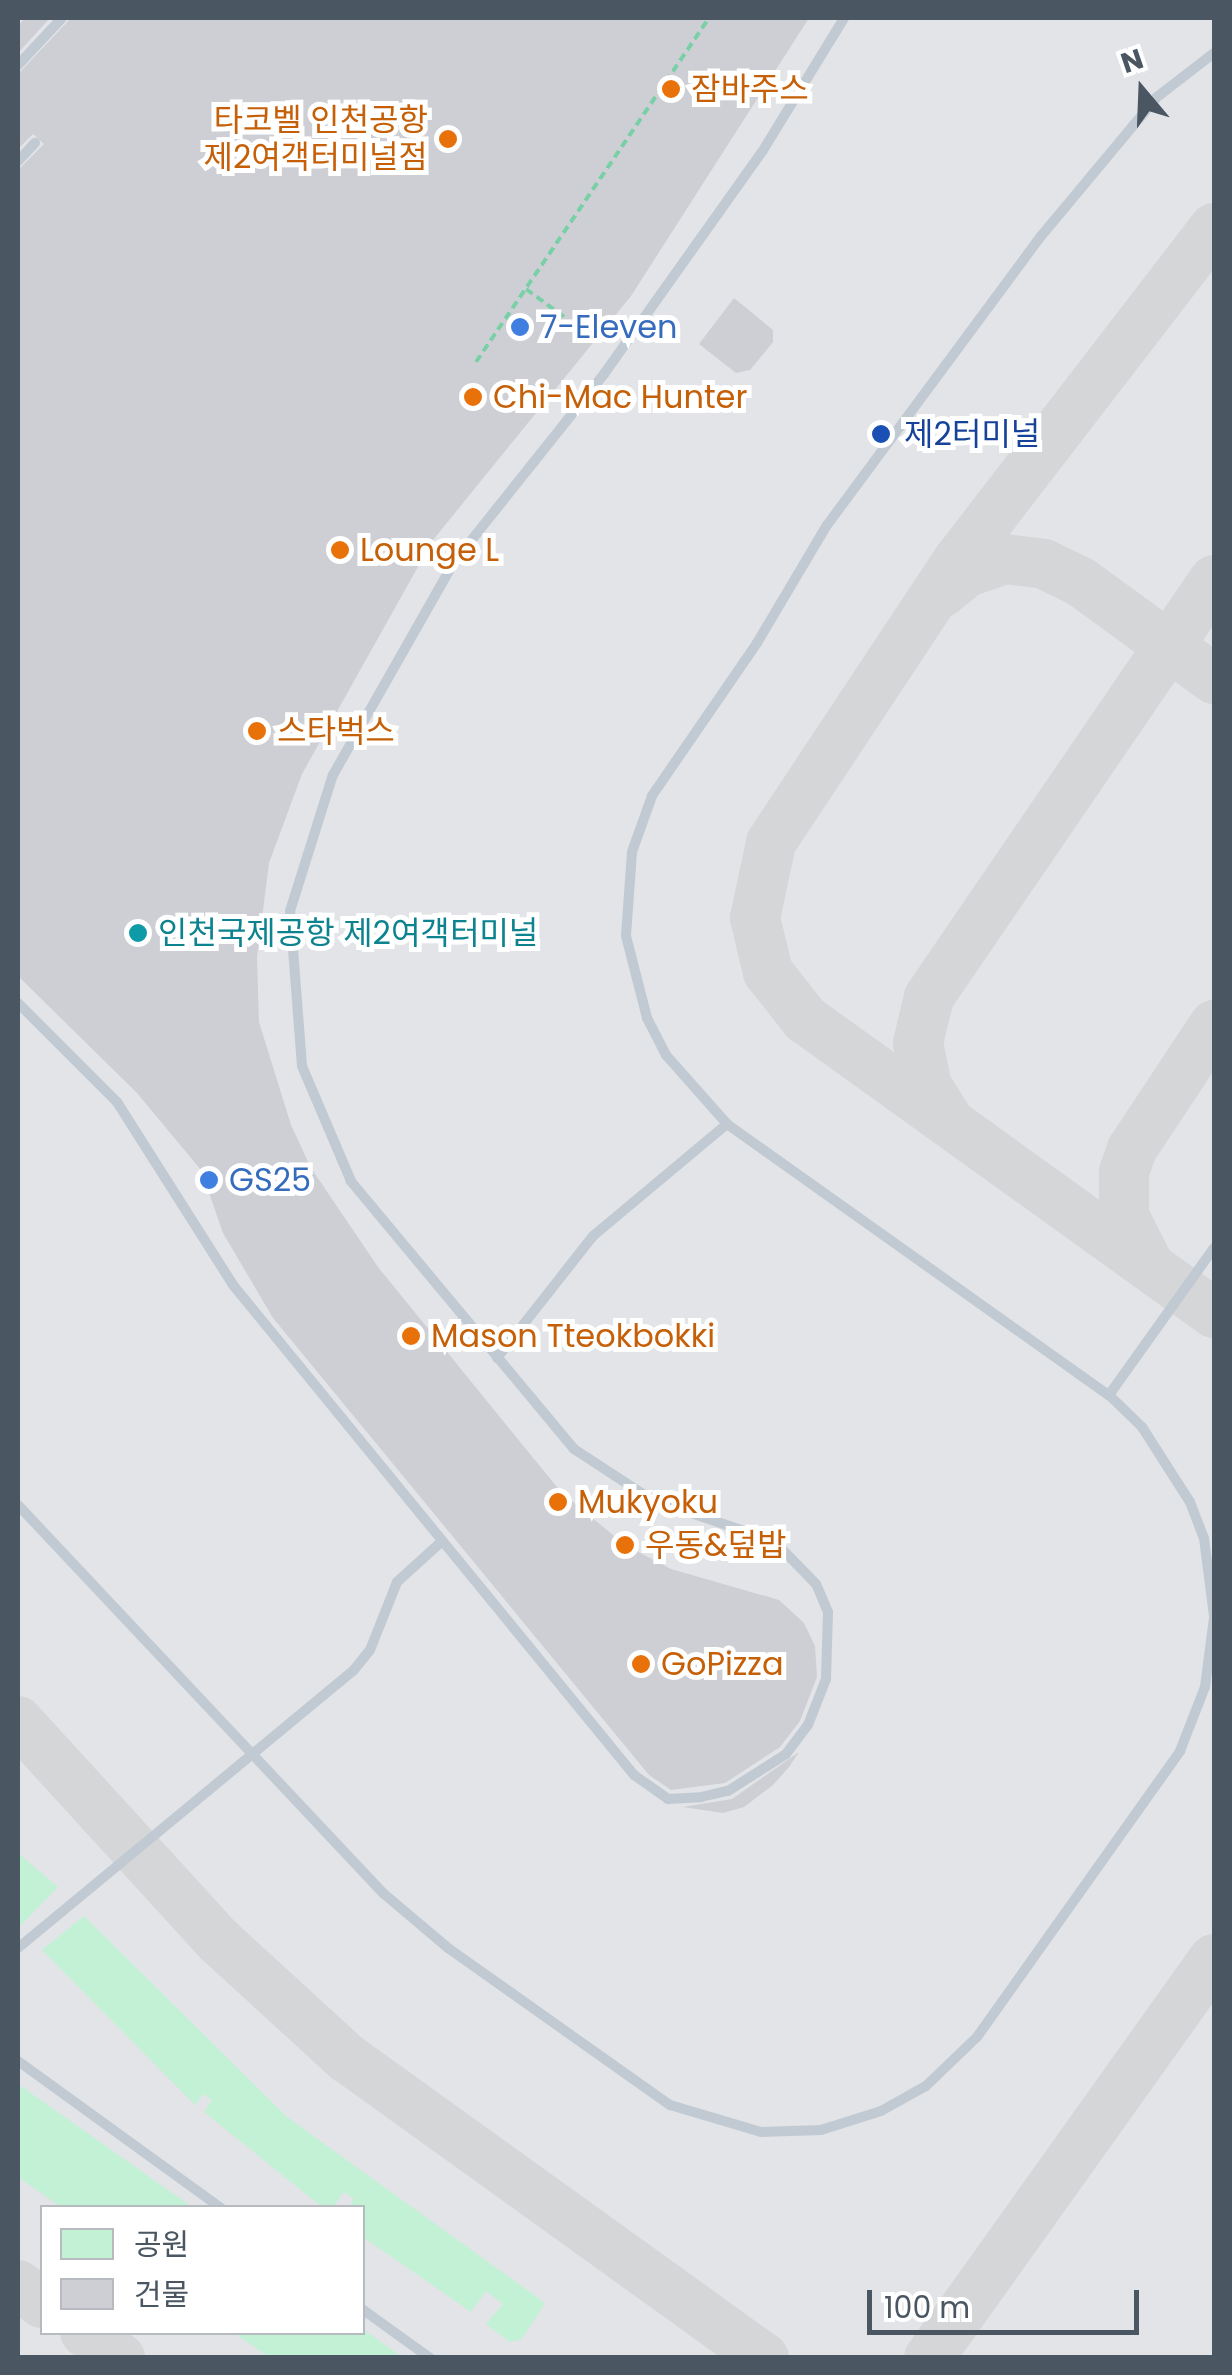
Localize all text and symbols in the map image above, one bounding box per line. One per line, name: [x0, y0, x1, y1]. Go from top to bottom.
text: N: [1116, 39, 1148, 83]
north arrow: [1092, 40, 1192, 140]
place label: 잠바주스: [691, 70, 809, 108]
marker: 잠바주스: [660, 78, 682, 100]
place label: 타코벨 인천공항 제2여객터미널점: [204, 102, 428, 177]
marker: 타코벨 인천공항 제2여객터미널점: [437, 128, 459, 150]
place label: 7-Eleven: [540, 308, 678, 346]
marker: 7-Eleven: [509, 316, 531, 338]
place label: Chi-Mac Hunter: [493, 378, 747, 416]
marker: Chi-Mac Hunter: [462, 386, 484, 408]
place label: 제2터미널: [904, 415, 1040, 453]
marker: 제2터미널: [868, 421, 894, 447]
place label: Lounge L: [360, 531, 499, 569]
marker: Lounge L: [329, 539, 351, 561]
place label: 스타벅스: [277, 712, 395, 750]
marker: 스타벅스: [246, 720, 268, 742]
place label: 인천국제공항 제2여객터미널: [158, 914, 538, 952]
marker: 인천국제공항 제2여객터미널: [127, 922, 149, 944]
place label: GS25: [229, 1161, 311, 1199]
marker: GS25: [198, 1169, 220, 1191]
place label: Mason Tteokbokki: [431, 1317, 715, 1355]
marker: Mason Tteokbokki: [400, 1325, 422, 1347]
place label: Mukyoku: [578, 1483, 718, 1521]
marker: Mukyoku: [547, 1491, 569, 1513]
place label: 우동&덮밥: [645, 1526, 786, 1564]
marker: 우동&덮밥: [614, 1534, 636, 1556]
place label: GoPizza: [661, 1645, 784, 1683]
marker: GoPizza: [630, 1653, 652, 1675]
legend: [40, 2205, 365, 2335]
text: 공원: [134, 2223, 189, 2266]
scale bar: [872, 2270, 1144, 2332]
text: 건물: [134, 2273, 189, 2316]
text: 100 m: [884, 2286, 970, 2329]

